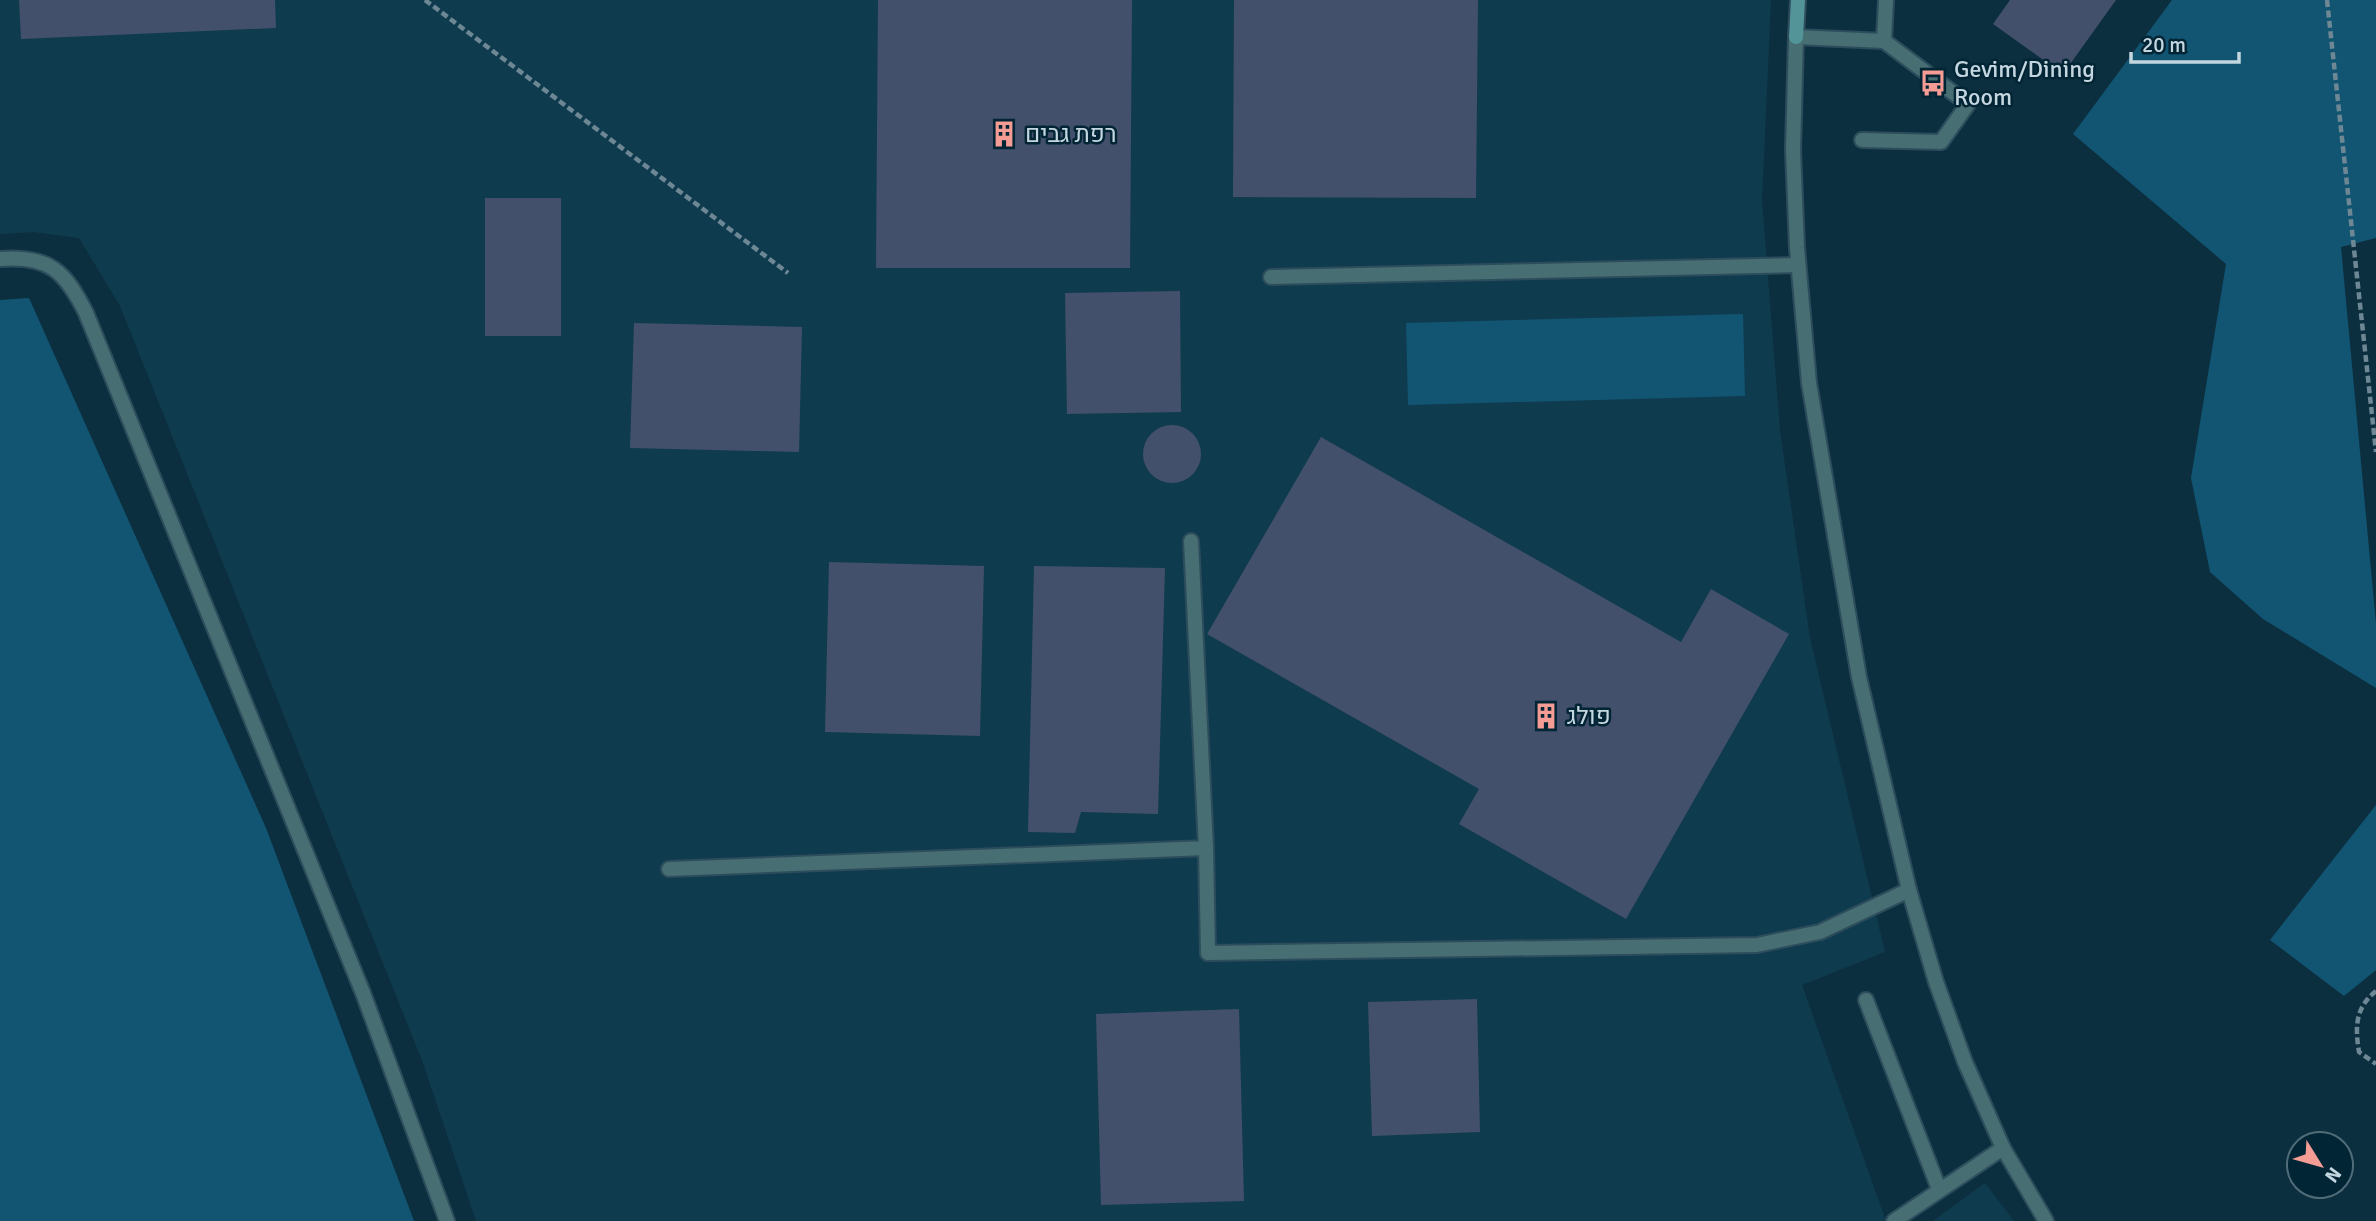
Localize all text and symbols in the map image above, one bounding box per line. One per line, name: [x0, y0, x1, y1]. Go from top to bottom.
scale bar: [2131, 21, 2240, 65]
text: 20 m: [2142, 32, 2186, 58]
place label: Gevim/Dining Room: [1954, 54, 2095, 112]
bus stop icon: Gevim/Dining Room: [1918, 68, 1948, 98]
building icon: רפת גבים: [989, 119, 1019, 149]
place label: רפת גבים: [1025, 119, 1117, 149]
building icon: פולג: [1531, 701, 1561, 731]
place label: פולג: [1567, 701, 1611, 731]
north arrow: [2285, 1130, 2355, 1200]
text: N: [2319, 1162, 2346, 1187]

